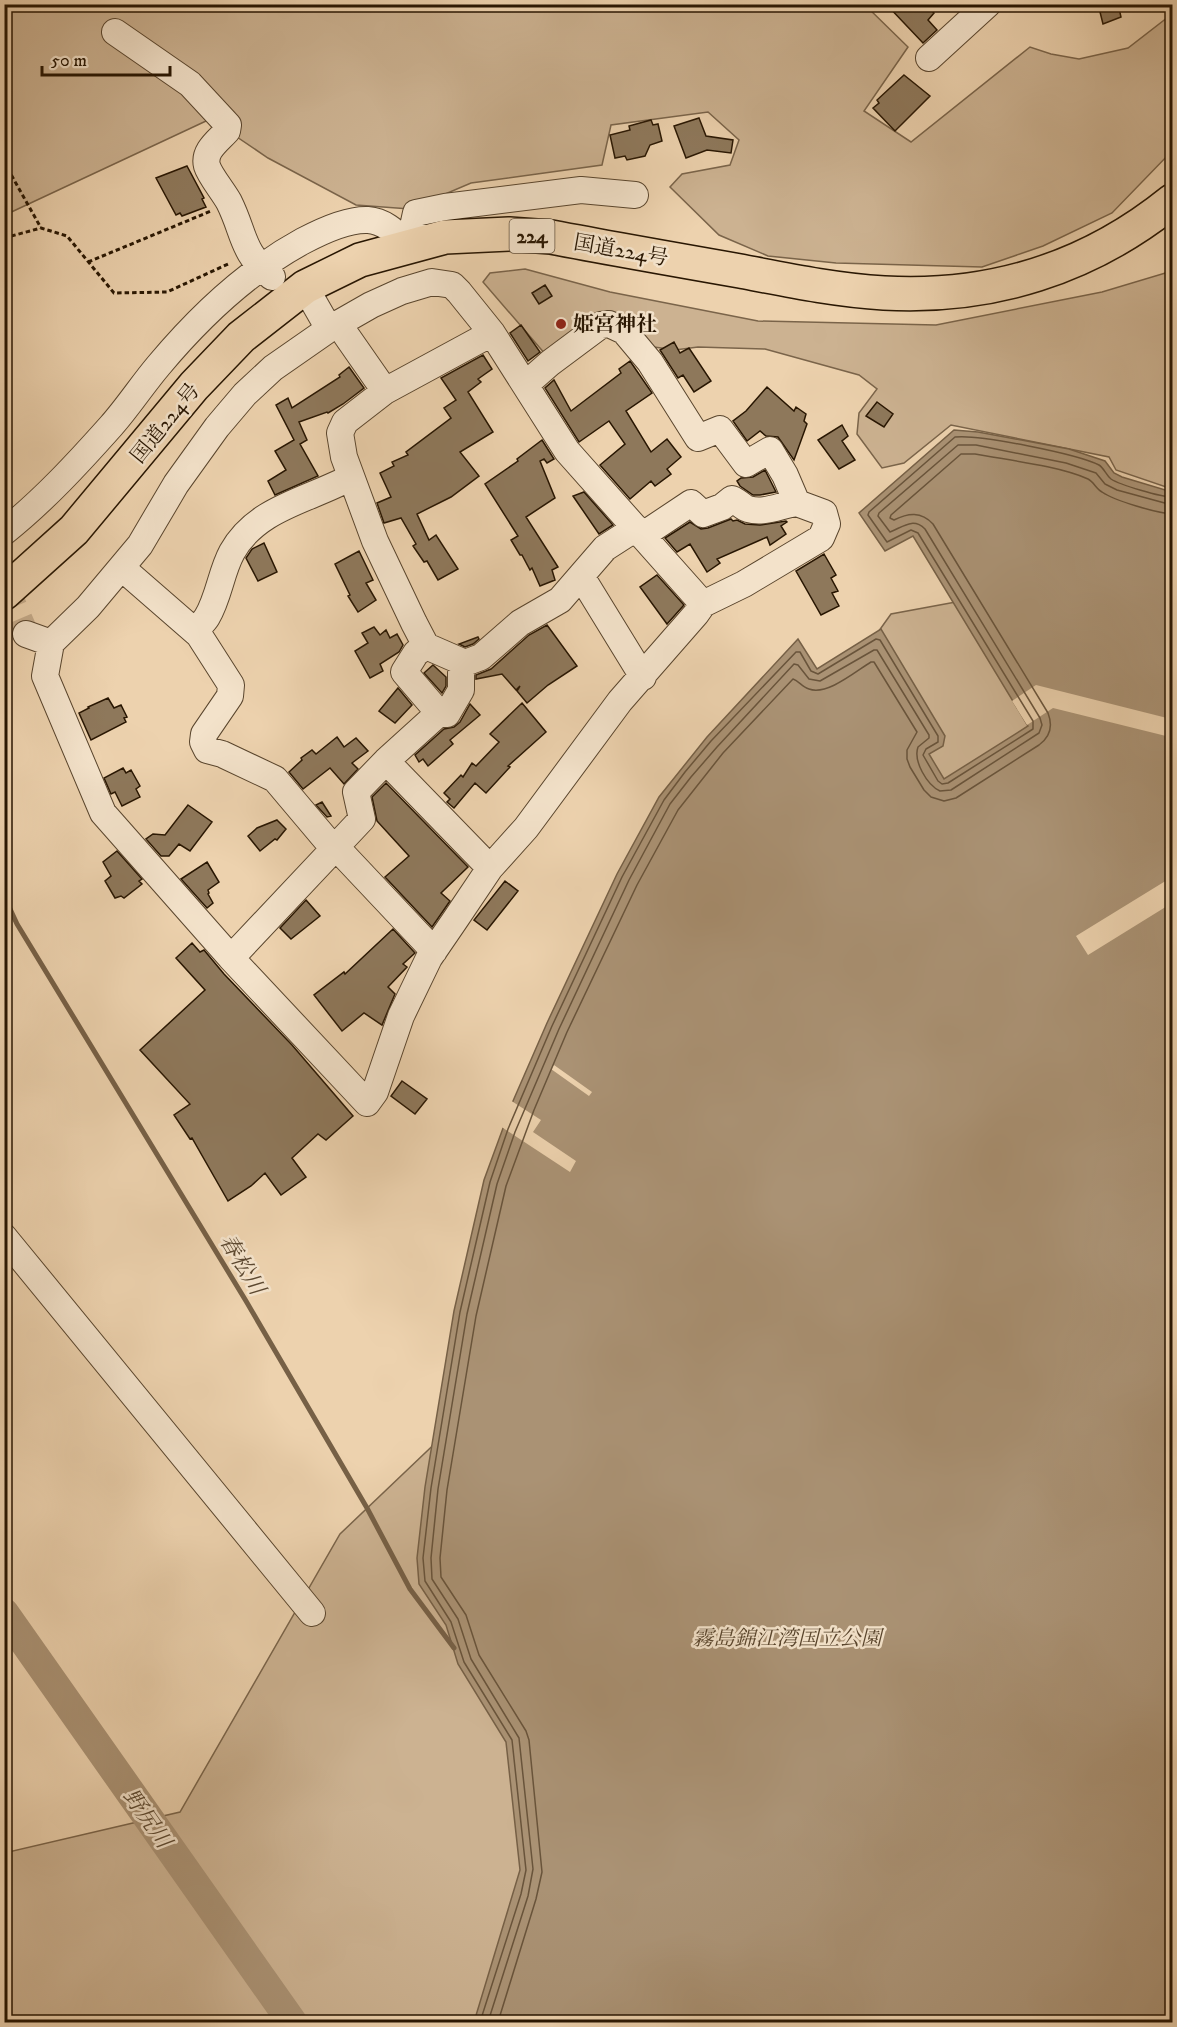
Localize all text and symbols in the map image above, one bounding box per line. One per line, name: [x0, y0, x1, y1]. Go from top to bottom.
scale bar: [42, 39, 170, 77]
text: 50 m: [51, 50, 87, 72]
road number: 224: [510, 219, 554, 253]
street label: 国道224号: [571, 230, 670, 272]
place label: 姫宮神社: [573, 312, 657, 338]
marker: 姫宮神社: [554, 317, 568, 331]
street label: 国道224号: [126, 378, 206, 469]
water label: 春松川: [213, 1230, 271, 1302]
park label: 霧島錦江湾国立公園: [693, 1626, 884, 1652]
water label: 野尻川: [117, 1784, 178, 1855]

